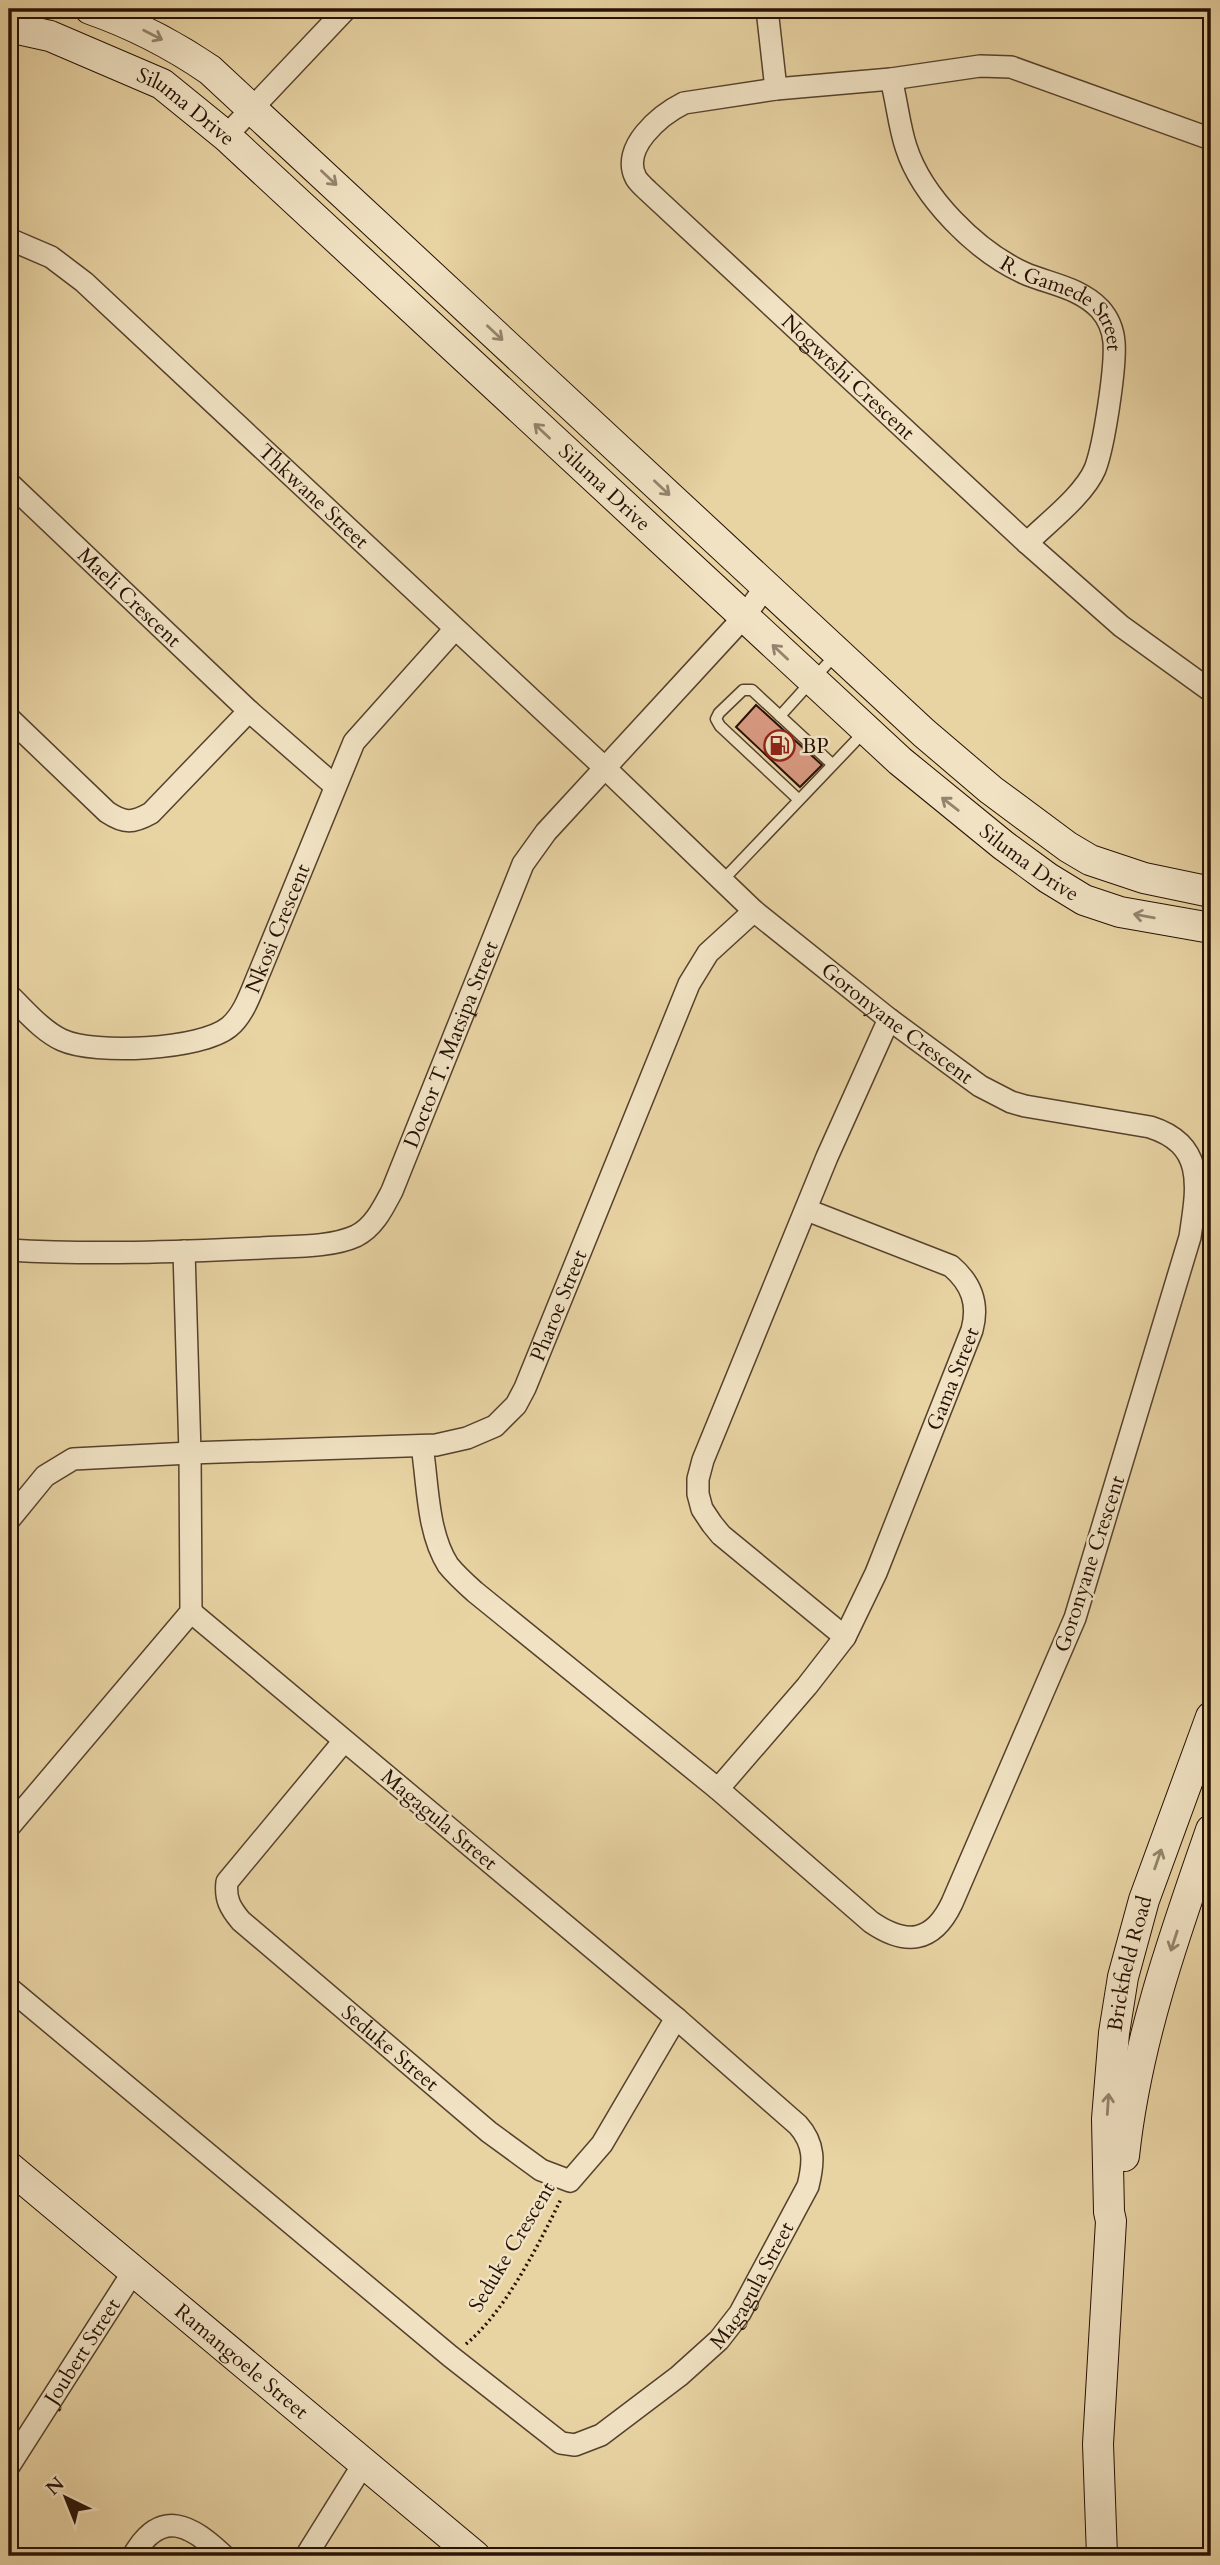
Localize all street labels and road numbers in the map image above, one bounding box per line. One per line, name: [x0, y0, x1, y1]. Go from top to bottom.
street label: Siluma Drive: [132, 60, 242, 152]
street label: R. Gamede Street: [995, 249, 1129, 351]
street label: Nogwtshi Crescent: [775, 308, 922, 447]
street label: Thkwane Street: [252, 437, 376, 555]
street label: Siluma Drive: [552, 437, 657, 538]
street label: Maeli Crescent: [71, 541, 188, 654]
street label: Siluma Drive: [973, 817, 1085, 908]
street label: Nkosi Crescent: [238, 859, 317, 997]
street label: Doctor T. Matsipa Street: [396, 936, 505, 1152]
street label: Goronyane Crescent: [815, 956, 979, 1091]
street label: Pharoe Street: [523, 1245, 594, 1366]
street label: Gama Street: [919, 1323, 986, 1435]
street label: Goronyane Crescent: [1048, 1472, 1132, 1656]
street label: Magagula Street: [375, 1763, 504, 1877]
street label: Brickfield Road: [1100, 1893, 1159, 2034]
street label: Seduke Street: [335, 1998, 445, 2098]
street label: Seduke Crescent: [462, 2176, 563, 2318]
street label: Magagula Street: [703, 2216, 801, 2355]
street label: Joubert Street: [36, 2292, 127, 2413]
street label: Ramangoele Street: [169, 2297, 315, 2426]

